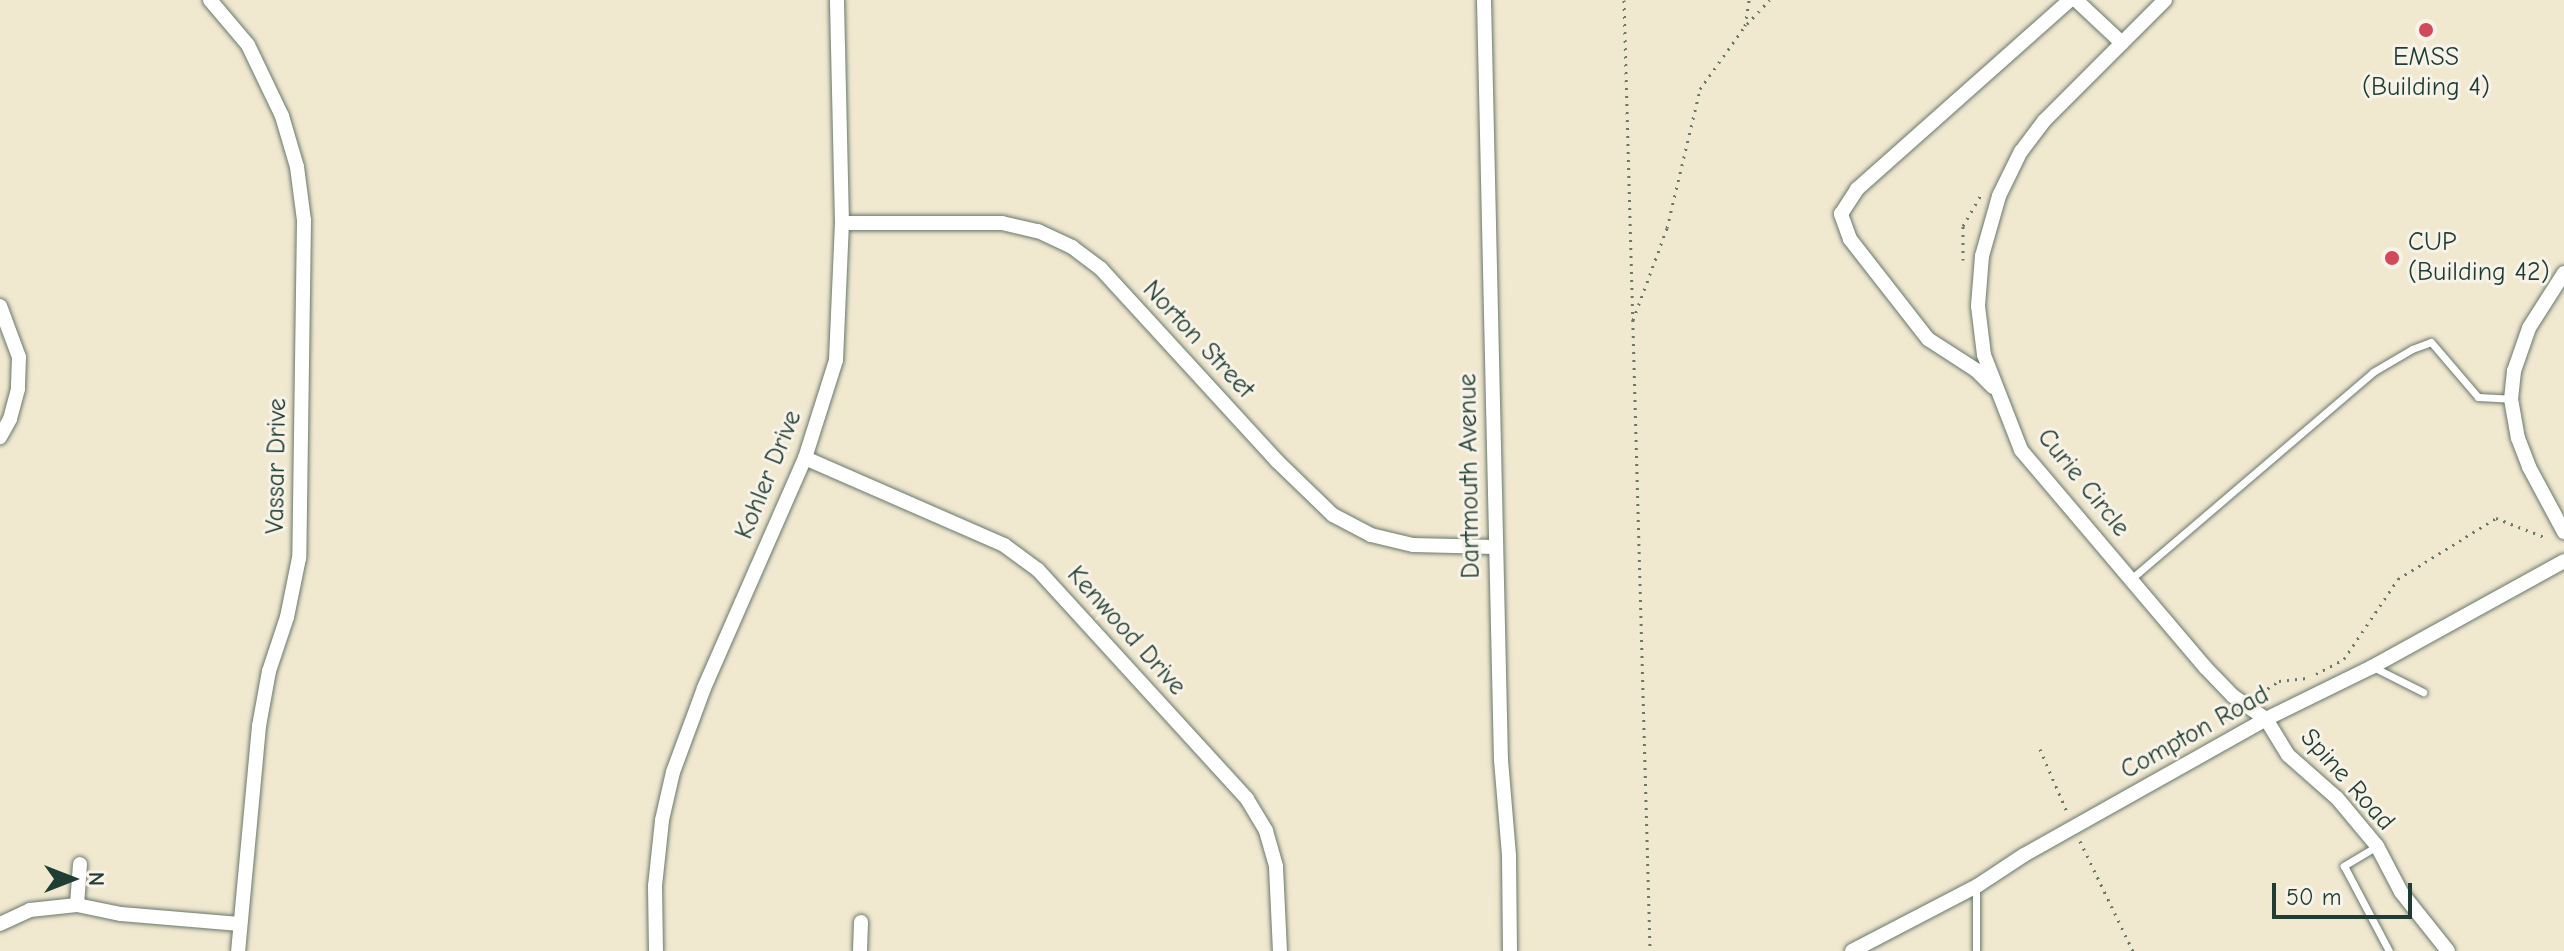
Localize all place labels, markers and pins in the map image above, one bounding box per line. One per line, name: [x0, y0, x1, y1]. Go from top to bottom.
marker: EMSS (Building 4): [2417, 21, 2435, 39]
place label: EMSS (Building 4): [2362, 42, 2490, 104]
place label: CUP (Building 42): [2408, 227, 2550, 288]
marker: CUP (Building 42): [2383, 249, 2401, 267]

